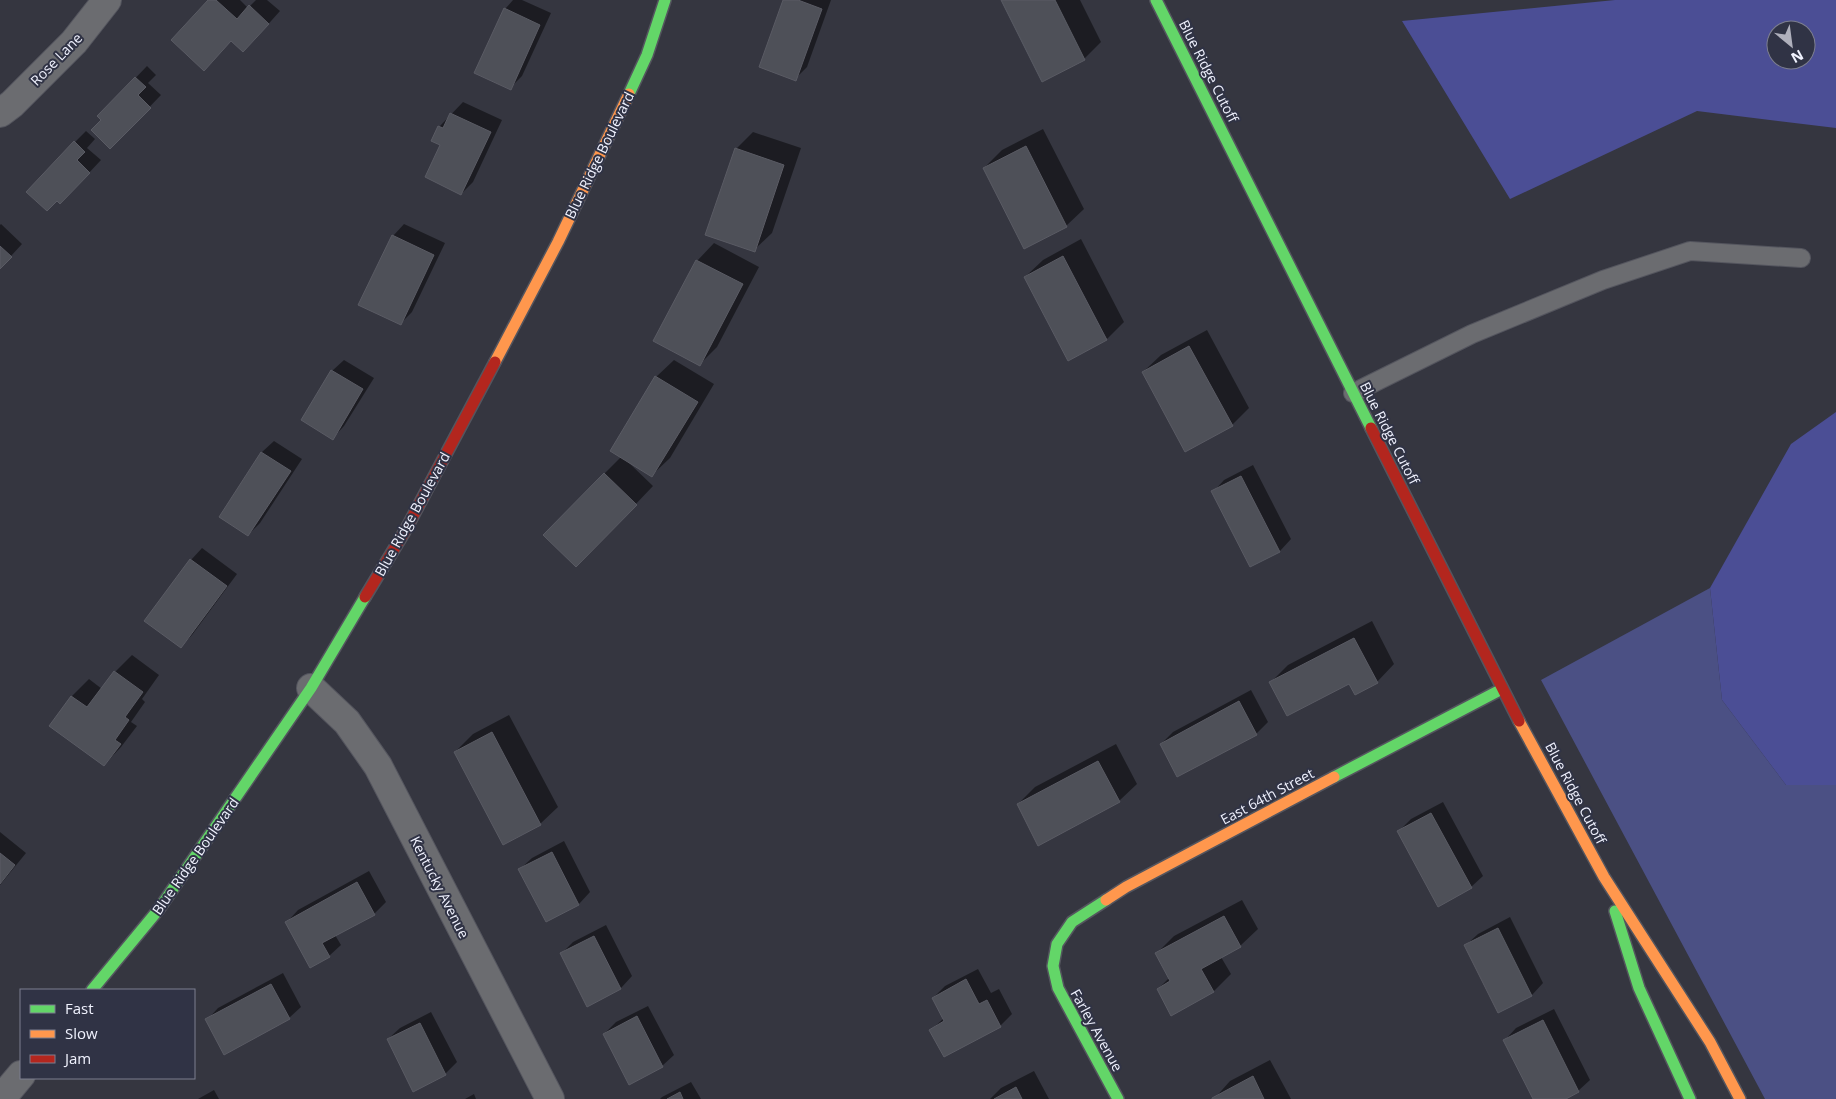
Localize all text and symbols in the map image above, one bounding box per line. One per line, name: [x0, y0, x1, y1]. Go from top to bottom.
street label: Blue Ridge Cutoff: [1175, 16, 1244, 127]
north arrow: [1766, 20, 1816, 70]
street label: Rose Lane: [26, 28, 86, 90]
text: N: [1788, 46, 1807, 68]
street label: Blue Ridge Boulevard: [560, 88, 638, 222]
street label: Blue Ridge Cutoff: [1356, 378, 1425, 489]
street label: Blue Ridge Boulevard: [370, 449, 454, 579]
street label: Blue Ridge Cutoff: [1541, 739, 1612, 849]
street label: East 64th Street: [1217, 763, 1317, 829]
street label: Blue Ridge Boulevard: [147, 794, 243, 918]
street label: Kentucky Avenue: [406, 833, 474, 941]
street label: Farley Avenue: [1067, 985, 1128, 1075]
legend: [20, 989, 195, 1079]
text: Fast: [65, 998, 94, 1018]
text: Slow: [65, 1023, 98, 1043]
text: Jam: [63, 1048, 91, 1068]

